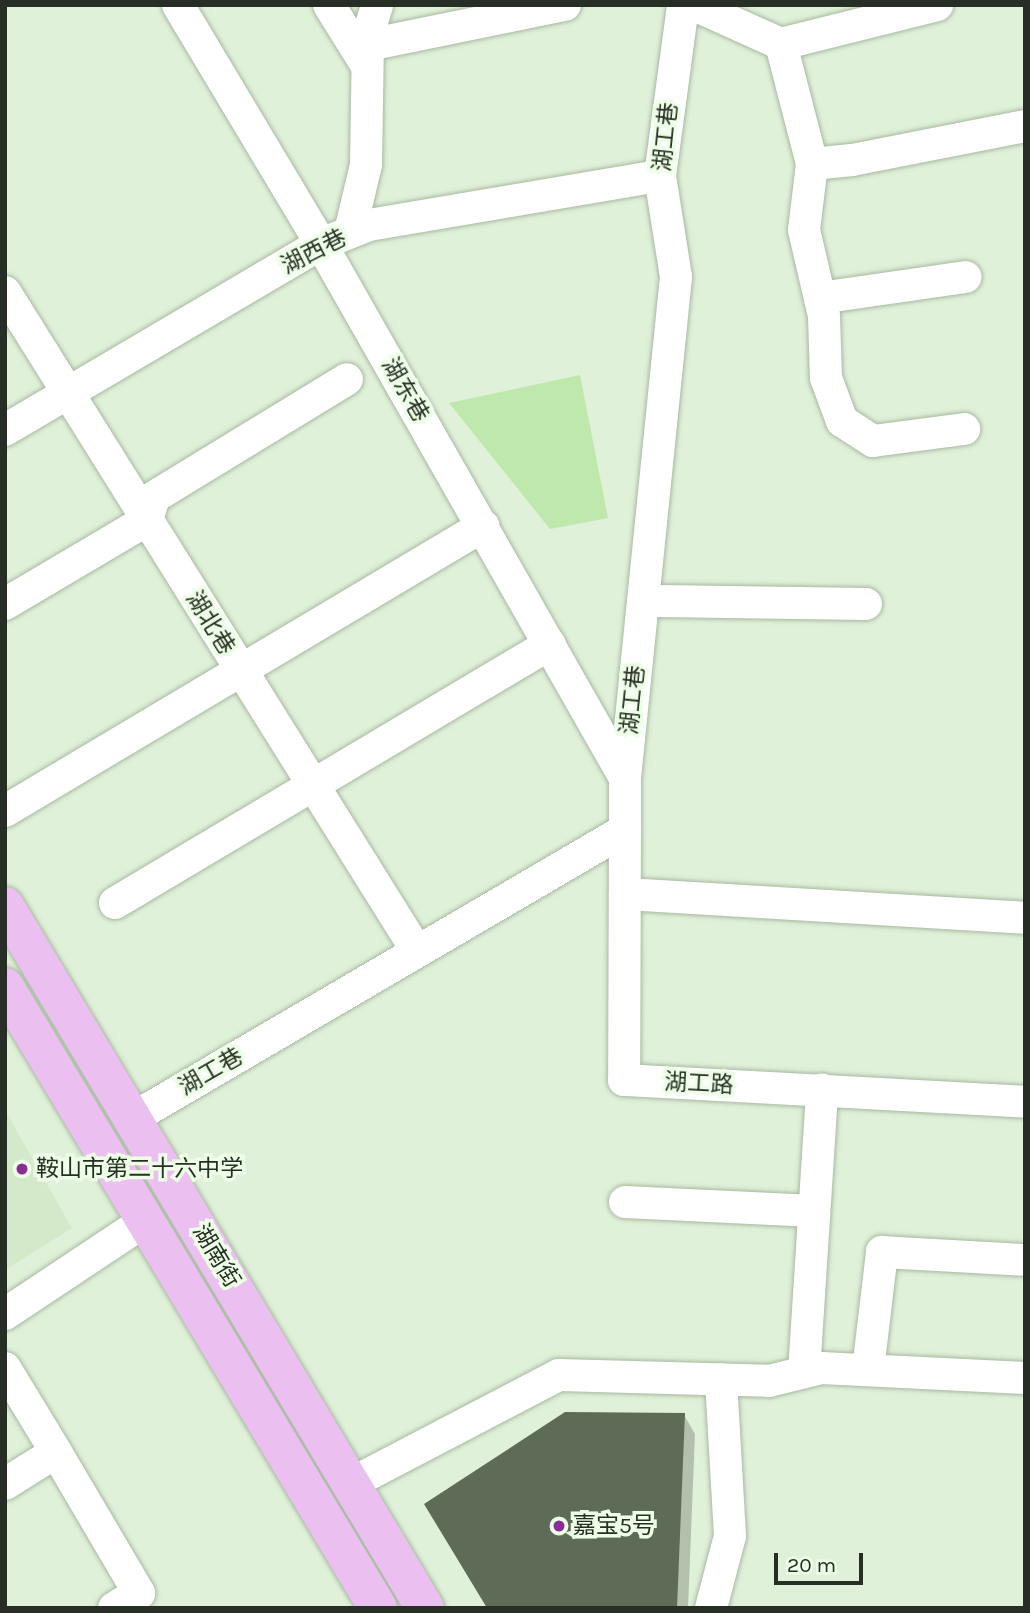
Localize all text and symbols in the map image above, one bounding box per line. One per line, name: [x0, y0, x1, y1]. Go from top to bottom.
street label: 湖工巷: [649, 101, 683, 173]
street label: 湖西巷: [277, 224, 351, 280]
street label: 湖东巷: [376, 353, 434, 427]
street label: 湖北巷: [180, 586, 240, 660]
street label: 湖工巷: [616, 664, 650, 736]
street label: 湖工巷: [174, 1043, 248, 1101]
street label: 湖工路: [664, 1068, 734, 1100]
place label: 鞍山市第二十六中学: [36, 1155, 243, 1183]
marker: 鞍山市第二十六中学: [14, 1161, 30, 1177]
street label: 湖南街: [186, 1219, 246, 1293]
place label: 嘉宝5号: [573, 1512, 655, 1540]
marker: 嘉宝5号: [551, 1518, 567, 1534]
scale bar: [778, 1540, 867, 1584]
text: 20 m: [787, 1553, 836, 1577]

